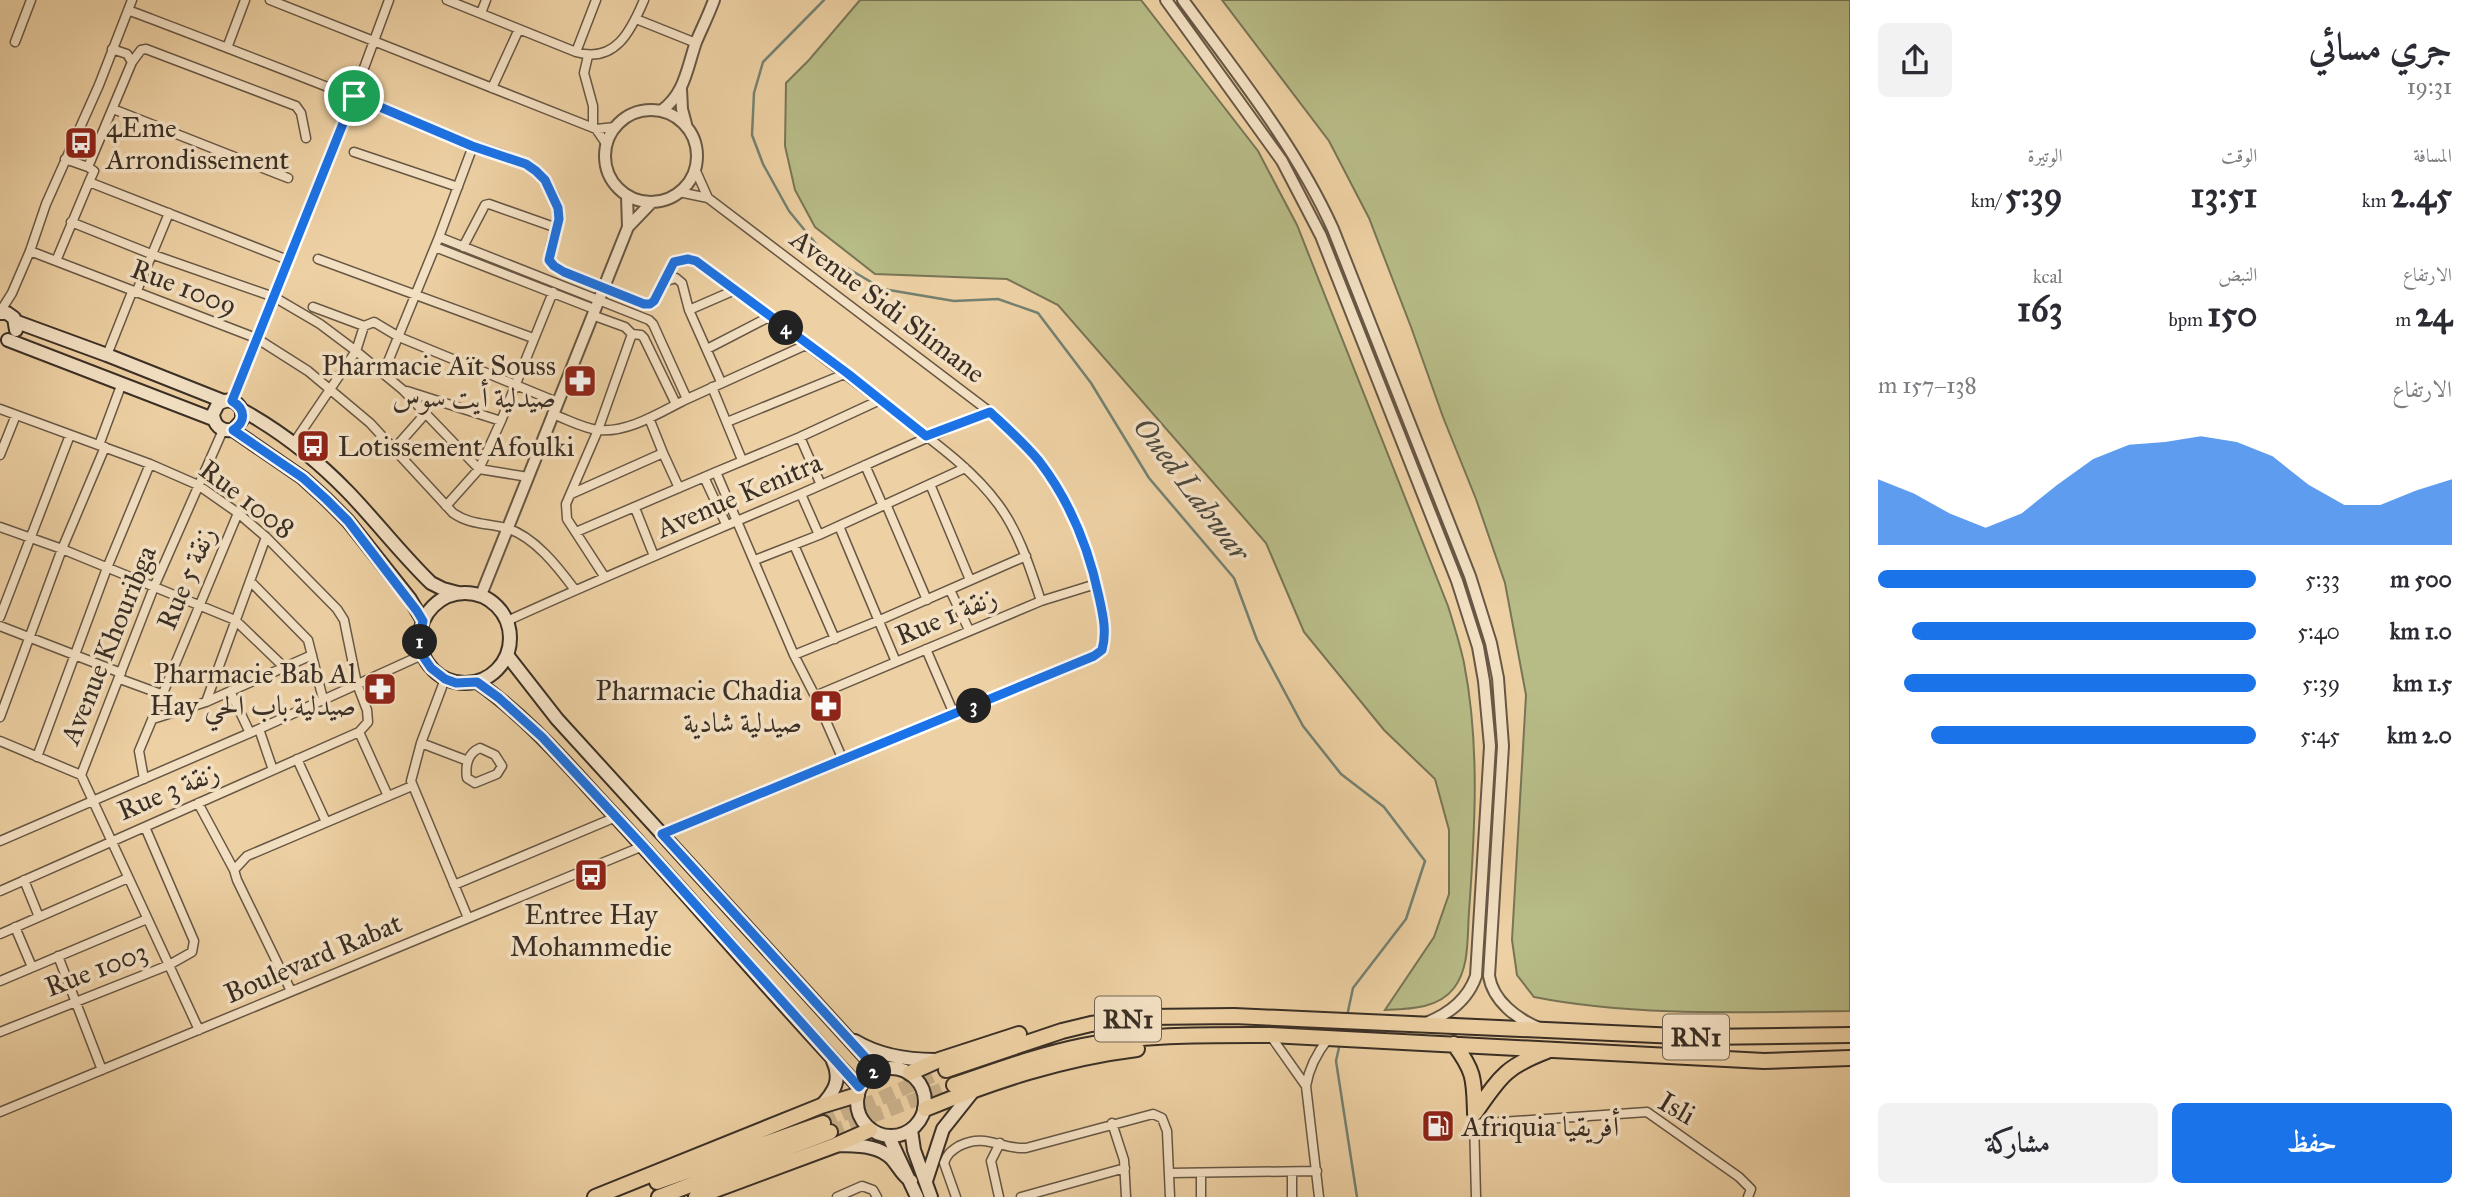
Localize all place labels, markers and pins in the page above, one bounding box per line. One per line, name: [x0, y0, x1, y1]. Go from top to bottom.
pin: [324, 66, 384, 126]
place label: 4Eme Arrondissement: [105, 110, 289, 177]
bus stop icon: 4Eme Arrondissement: [62, 124, 100, 162]
pin: 4: [768, 310, 804, 346]
place label: Pharmacie Aït Souss صيدلية أيت سوس: [322, 348, 556, 415]
pharmacy icon: Pharmacie Aït Souss صيدلية أيت سوس: [561, 362, 599, 400]
bus stop icon: Lotissement Afoulki: [294, 427, 332, 465]
place label: Lotissement Afoulki: [338, 429, 575, 464]
pin: 1: [402, 624, 438, 660]
place label: Pharmacie Bab Al Hay صيدلية باب الحي: [149, 656, 356, 732]
pharmacy icon: Pharmacie Bab Al Hay صيدلية باب الحي: [361, 670, 399, 708]
place label: Pharmacie Chadia صيدلية شادية: [596, 673, 802, 740]
pharmacy icon: Pharmacie Chadia صيدلية شادية: [807, 687, 845, 725]
pin: 3: [956, 688, 992, 724]
bus stop icon: Entree Hay Mohammedie: [572, 856, 610, 894]
place label: Entree Hay Mohammedie: [510, 897, 672, 964]
pin: 2: [856, 1054, 892, 1090]
fuel station icon: Afriquia أفريقيا: [1419, 1107, 1457, 1145]
place label: Afriquia أفريقيا: [1461, 1107, 1620, 1144]

